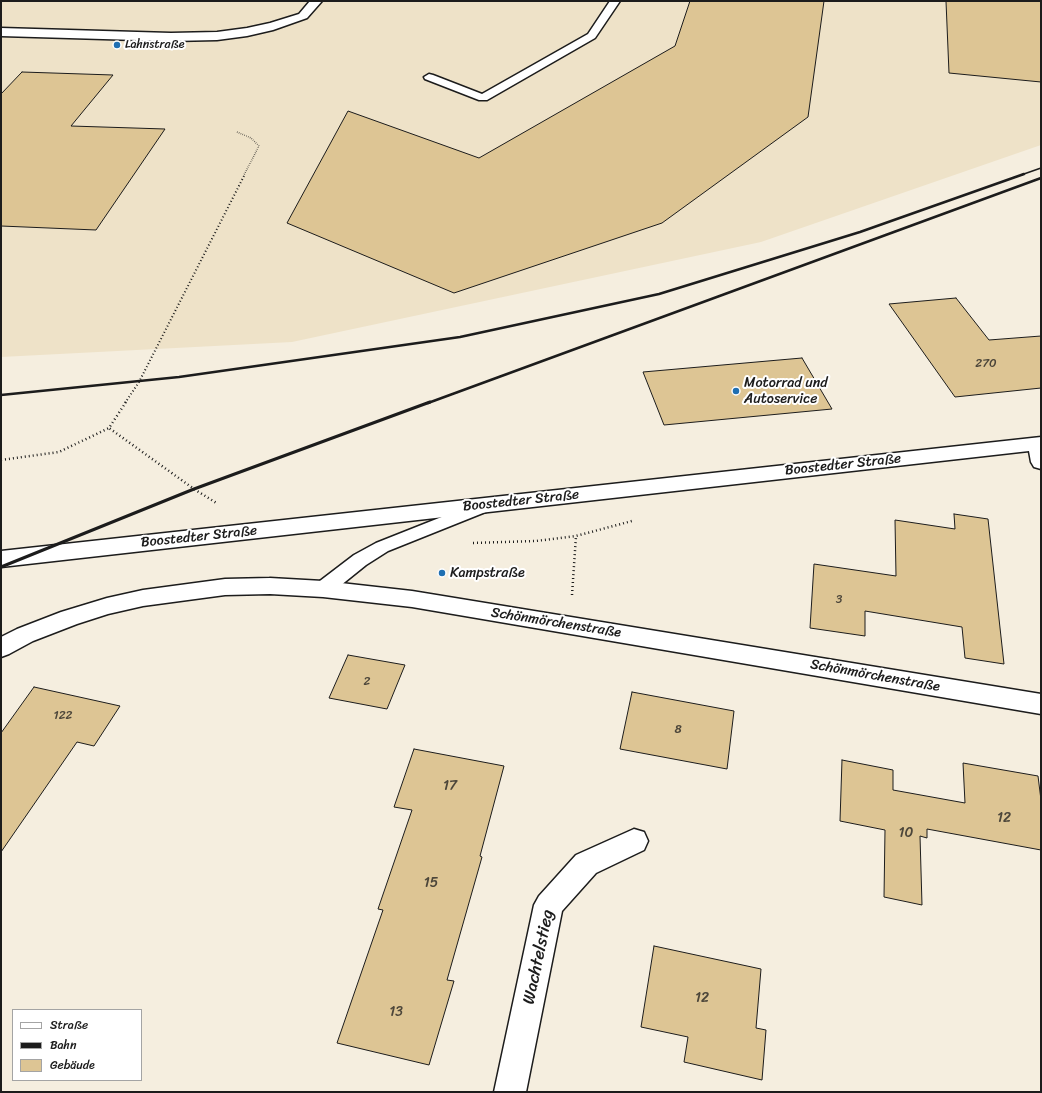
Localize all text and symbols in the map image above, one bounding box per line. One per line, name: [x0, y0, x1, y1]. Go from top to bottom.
place label: Lahnstraße: [125, 38, 184, 52]
marker: Lahnstraße: [112, 40, 122, 50]
house number: 270: [975, 357, 997, 371]
place label: Motorrad und Autoservice: [744, 375, 828, 408]
marker: Motorrad und Autoservice: [731, 386, 741, 396]
street label: Boostedter Straße: [784, 451, 902, 479]
street label: Boostedter Straße: [462, 487, 580, 515]
street label: Boostedter Straße: [140, 523, 258, 551]
place label: Kampstraße: [450, 565, 525, 581]
marker: Kampstraße: [437, 568, 447, 578]
house number: 3: [836, 593, 842, 607]
street label: Schönmörchenstraße: [490, 604, 622, 642]
street label: Schönmörchenstraße: [809, 656, 941, 696]
house number: 2: [364, 675, 370, 689]
house number: 122: [54, 709, 72, 723]
house number: 8: [674, 723, 682, 737]
house number: 17: [443, 778, 457, 794]
house number: 12: [997, 810, 1011, 826]
house number: 10: [899, 825, 913, 841]
house number: 15: [424, 875, 438, 891]
street label: Wachtelstieg: [519, 908, 559, 1006]
house number: 12: [695, 990, 709, 1006]
house number: 13: [389, 1004, 403, 1020]
legend: [12, 1009, 142, 1081]
text: Straße: [50, 1014, 88, 1036]
text: Bahn: [50, 1034, 76, 1056]
text: Gebäude: [50, 1054, 95, 1076]

